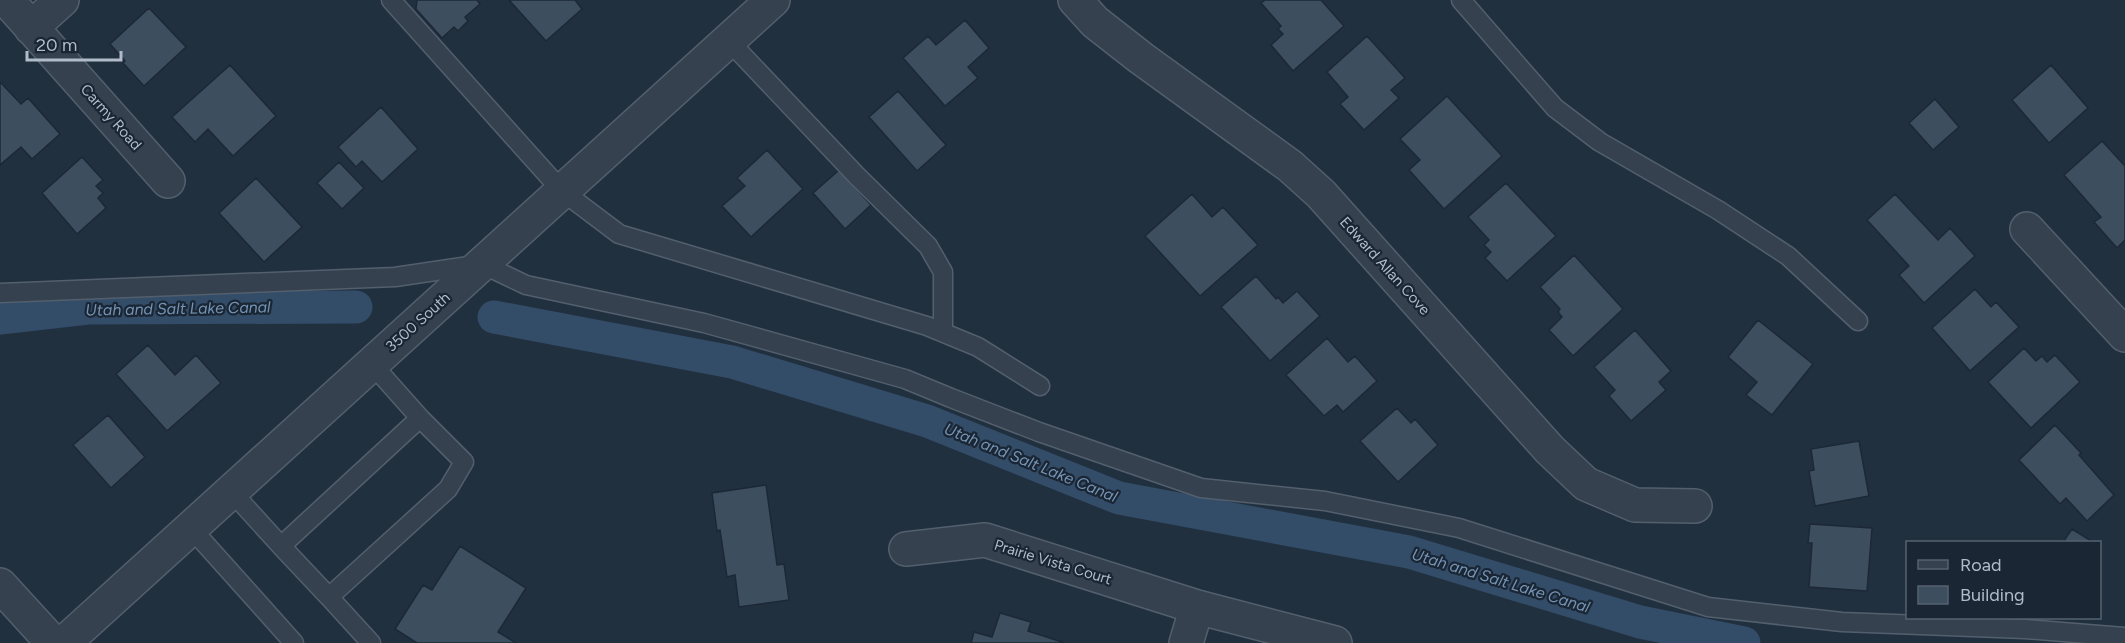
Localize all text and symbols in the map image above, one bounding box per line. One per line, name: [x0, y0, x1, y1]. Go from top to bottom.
scale bar: [27, 24, 122, 62]
text: 20 m: [36, 34, 77, 56]
street label: Carmy Road: [77, 80, 145, 154]
street label: Edward Allan Cove: [1336, 213, 1434, 319]
street label: 3500 South: [382, 289, 454, 355]
water label: Utah and Salt Lake Canal: [85, 297, 271, 320]
water label: Utah and Salt Lake Canal: [941, 419, 1121, 506]
street label: Prairie Vista Court: [992, 536, 1114, 589]
legend: [1906, 541, 2101, 619]
water label: Utah and Salt Lake Canal: [1410, 544, 1593, 617]
text: Road: [1960, 554, 2001, 576]
text: Building: [1960, 584, 2025, 606]

